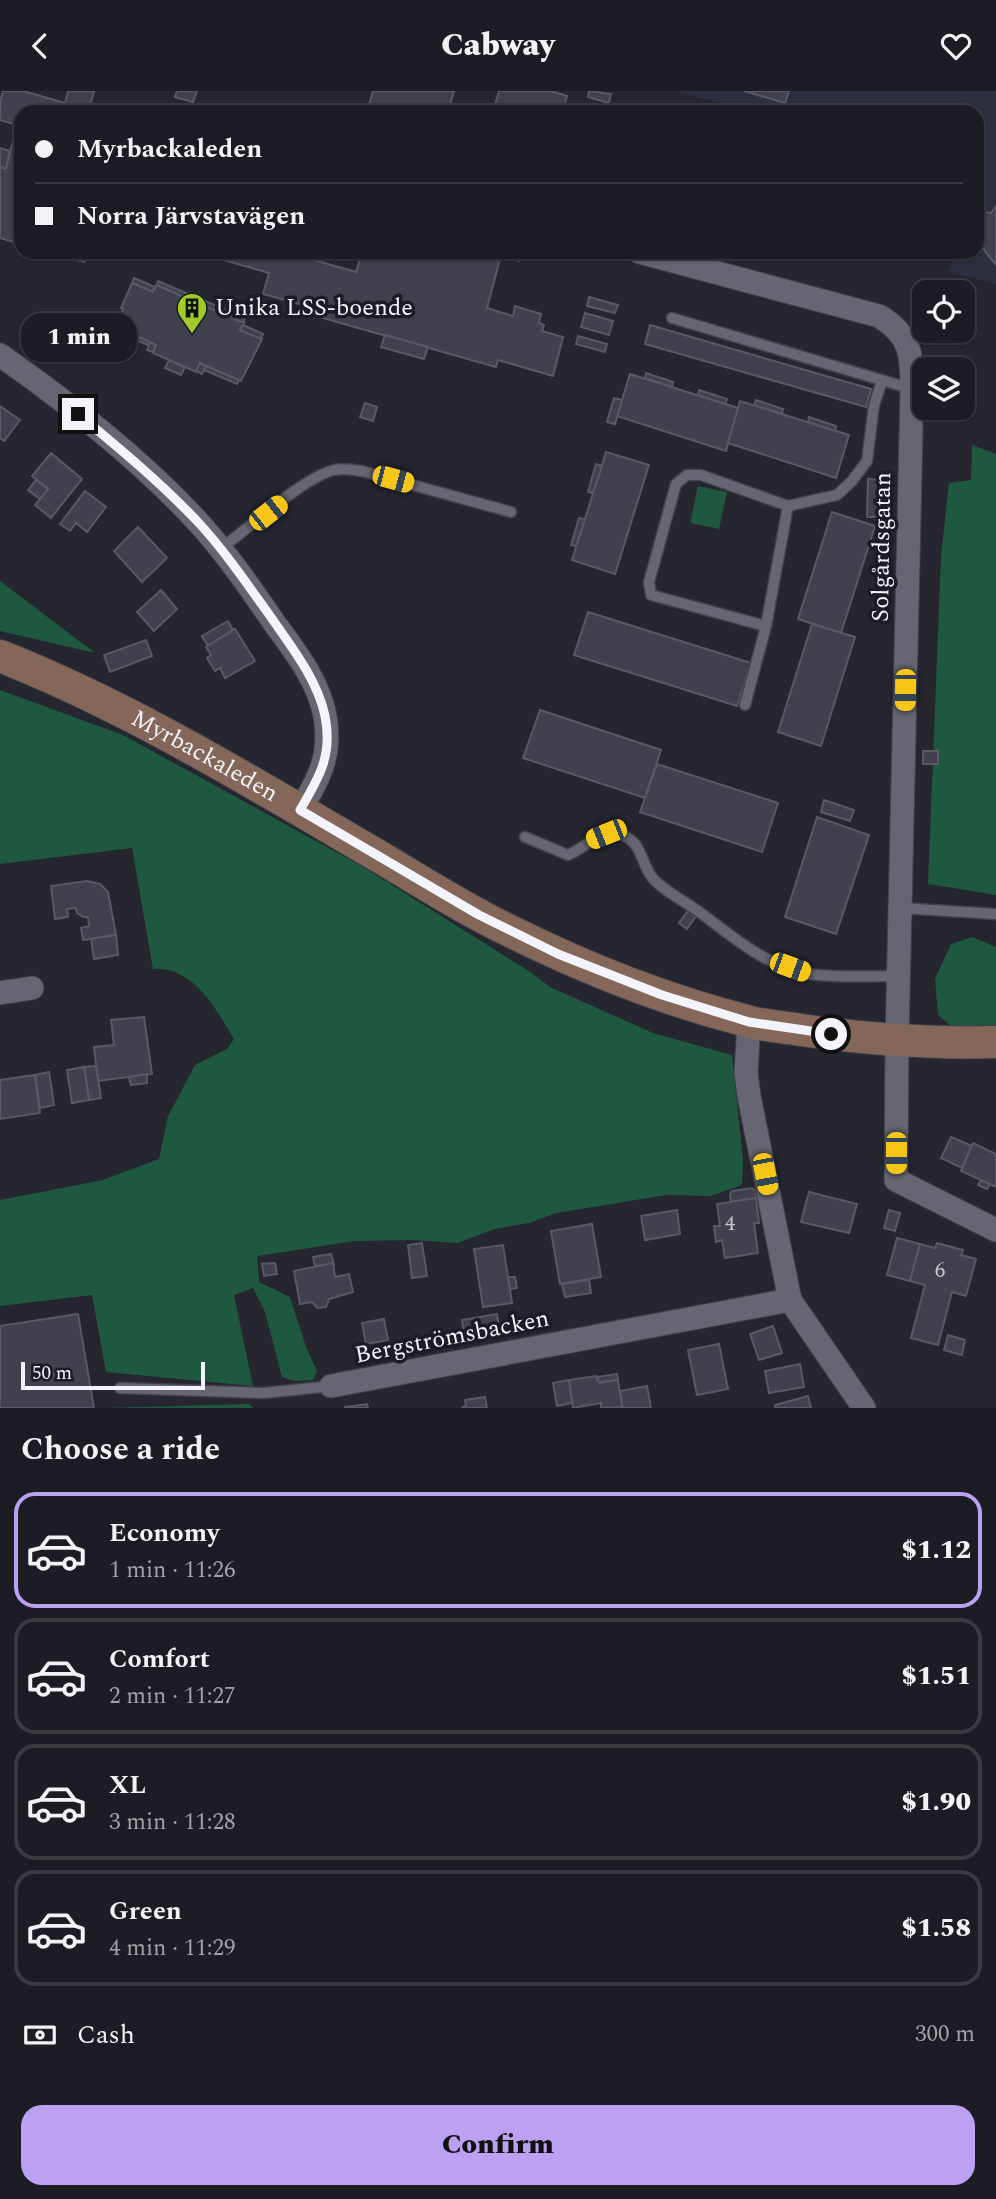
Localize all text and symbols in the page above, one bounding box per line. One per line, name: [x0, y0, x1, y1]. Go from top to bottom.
text: Cabway: [441, 21, 555, 70]
icon: back: [21, 27, 59, 65]
icon: heart: [937, 27, 975, 65]
text: Myrbackaleden: [77, 129, 262, 169]
text: Norra Järvstavägen: [77, 196, 305, 236]
map controls: [912, 280, 975, 420]
button: locate: [912, 280, 975, 343]
place label: Unika LSS-boende: [215, 290, 413, 326]
building icon: Unika LSS-boende: [175, 291, 209, 335]
callout: 1 min: [20, 313, 136, 361]
text: 1 min: [47, 320, 111, 355]
button: layers: [912, 357, 975, 420]
route end: [62, 398, 94, 430]
car: [370, 463, 417, 495]
street label: Solgårdsgatan: [863, 472, 901, 622]
car: [245, 492, 292, 534]
car: [895, 669, 916, 711]
street label: Myrbackaleden: [125, 701, 285, 812]
car: [583, 816, 630, 852]
car: [767, 950, 814, 984]
route start: [815, 1018, 847, 1050]
car: [886, 1132, 907, 1174]
car: [751, 1151, 780, 1197]
house number: 4: [725, 1208, 736, 1240]
house number: 6: [935, 1255, 945, 1287]
street label: Bergströmsbacken: [352, 1300, 552, 1374]
scale bar: [21, 1359, 205, 1391]
text: 50 m: [32, 1359, 72, 1388]
text: Choose a ride: [21, 1425, 220, 1474]
text: Economy: [109, 1513, 219, 1553]
icon: car: [25, 1519, 88, 1582]
text: $1.12: [901, 1530, 971, 1570]
text: 1 min · 11:26: [109, 1553, 236, 1588]
text: Comfort: [109, 1639, 210, 1679]
icon: car: [25, 1645, 88, 1708]
text: $1.51: [901, 1656, 971, 1696]
text: 2 min · 11:27: [109, 1679, 236, 1714]
text: XL: [109, 1765, 146, 1805]
icon: car: [25, 1771, 88, 1834]
text: $1.90: [901, 1782, 971, 1822]
text: 3 min · 11:28: [109, 1805, 236, 1840]
text: Green: [109, 1891, 182, 1931]
icon: car: [25, 1897, 88, 1960]
text: $1.58: [901, 1908, 971, 1948]
text: 4 min · 11:29: [109, 1931, 236, 1966]
text: Cash: [77, 2015, 135, 2055]
icon: cash: [21, 2016, 59, 2054]
text: 300 m: [915, 2017, 975, 2052]
button: Confirm: [21, 2105, 975, 2185]

